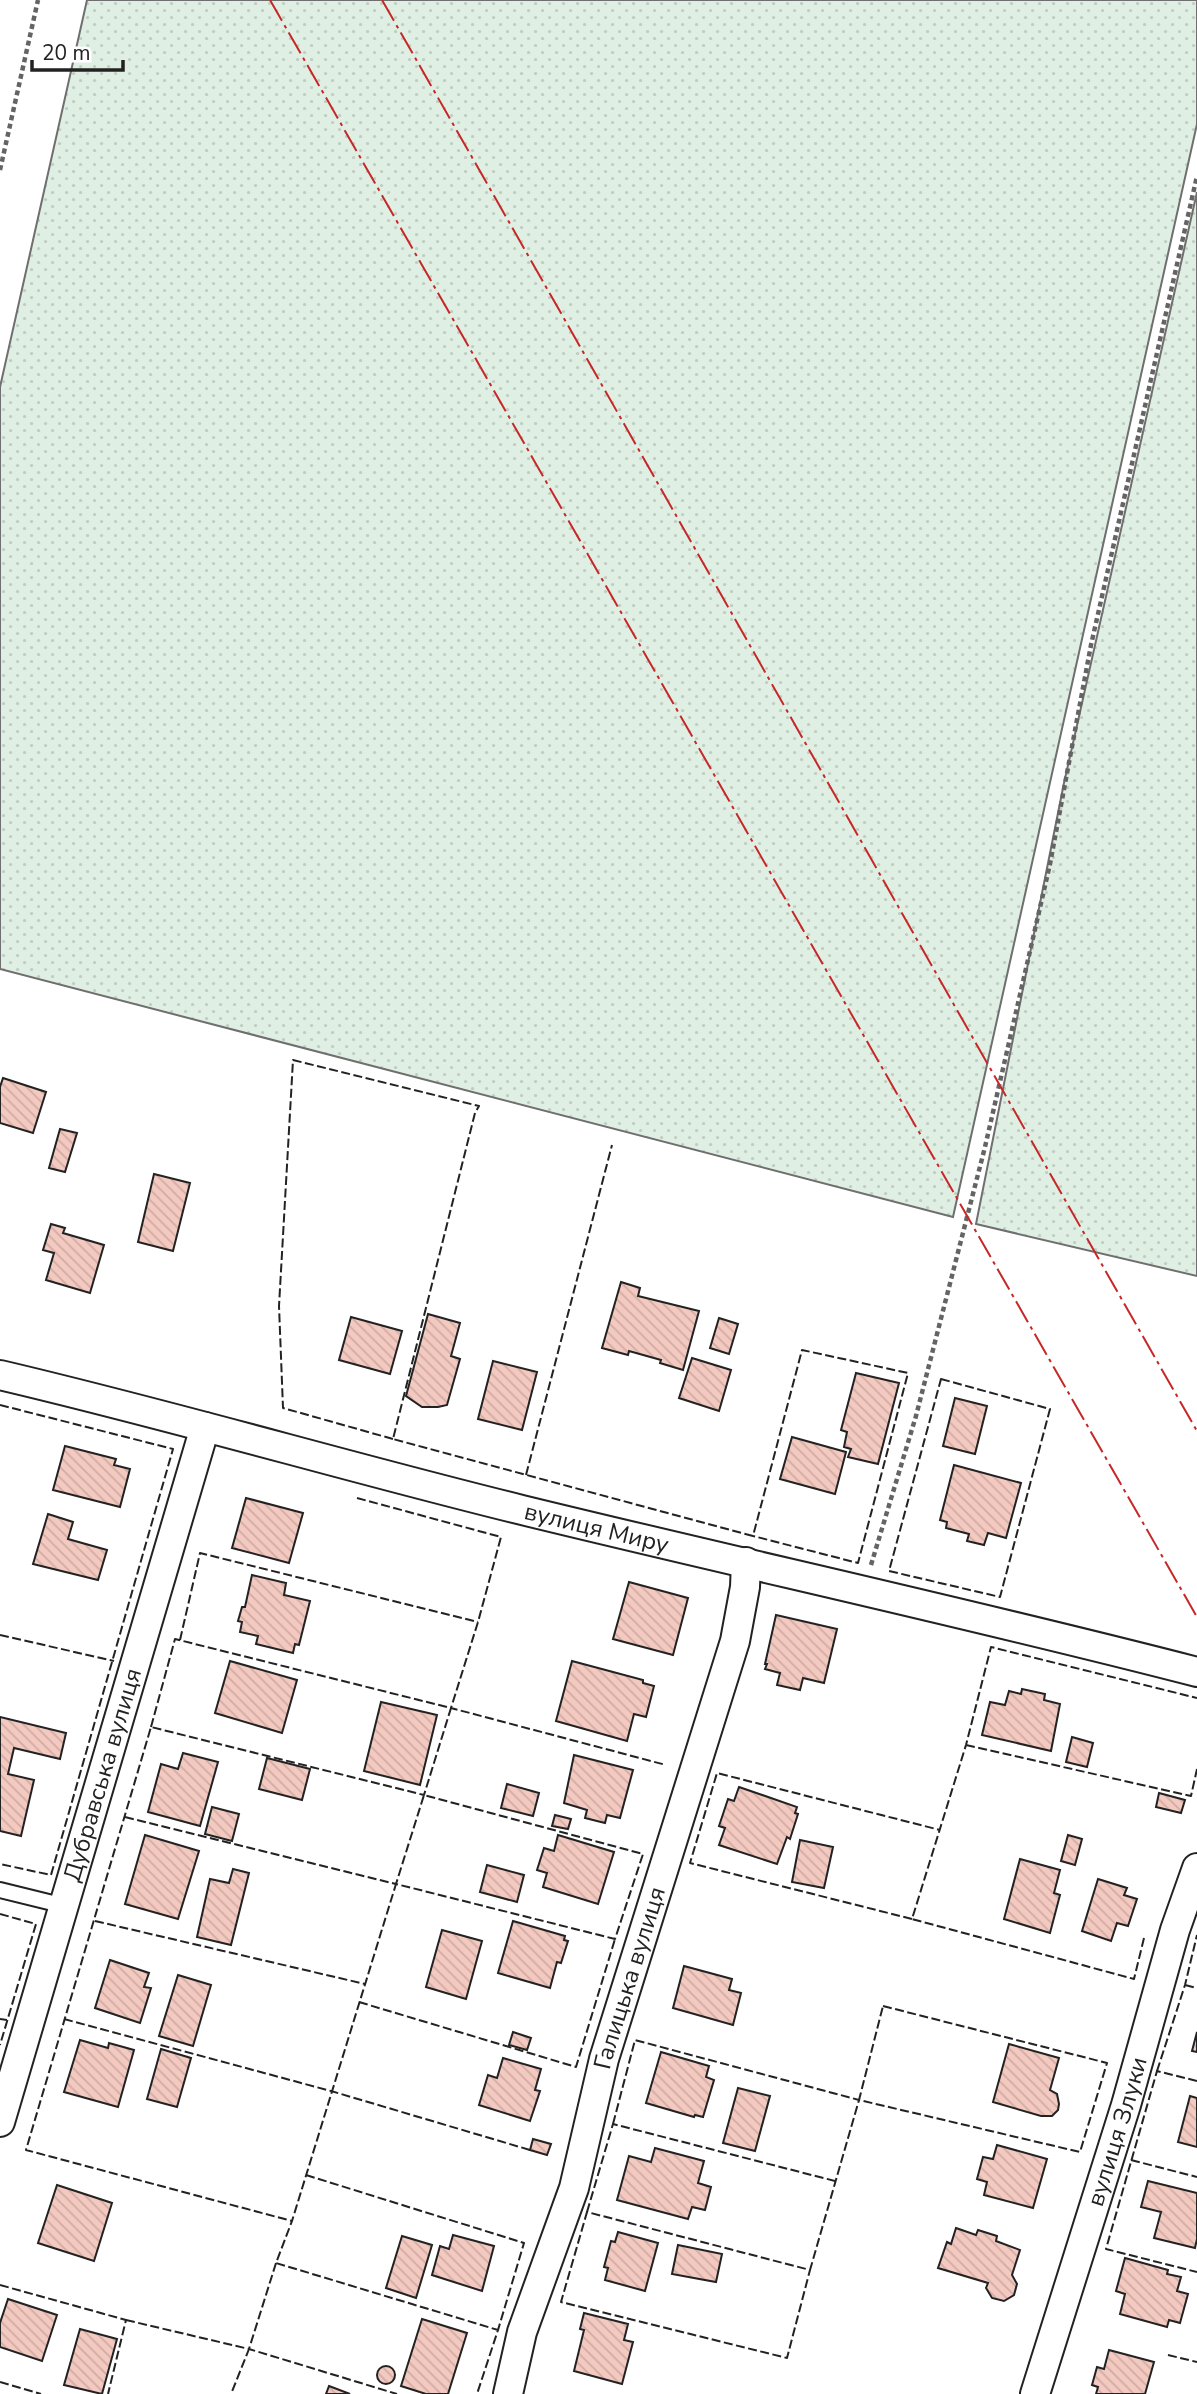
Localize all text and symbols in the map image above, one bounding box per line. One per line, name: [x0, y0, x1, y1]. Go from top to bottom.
scale bar: [32, 28, 122, 72]
text: 20 m: [42, 39, 91, 67]
street label: вулиця Миру: [521, 1495, 673, 1561]
street label: Дубравська вулиця: [56, 1664, 149, 1885]
street label: Галицька вулиця: [586, 1883, 673, 2072]
street label: вулиця Злуки: [1079, 2053, 1155, 2210]

